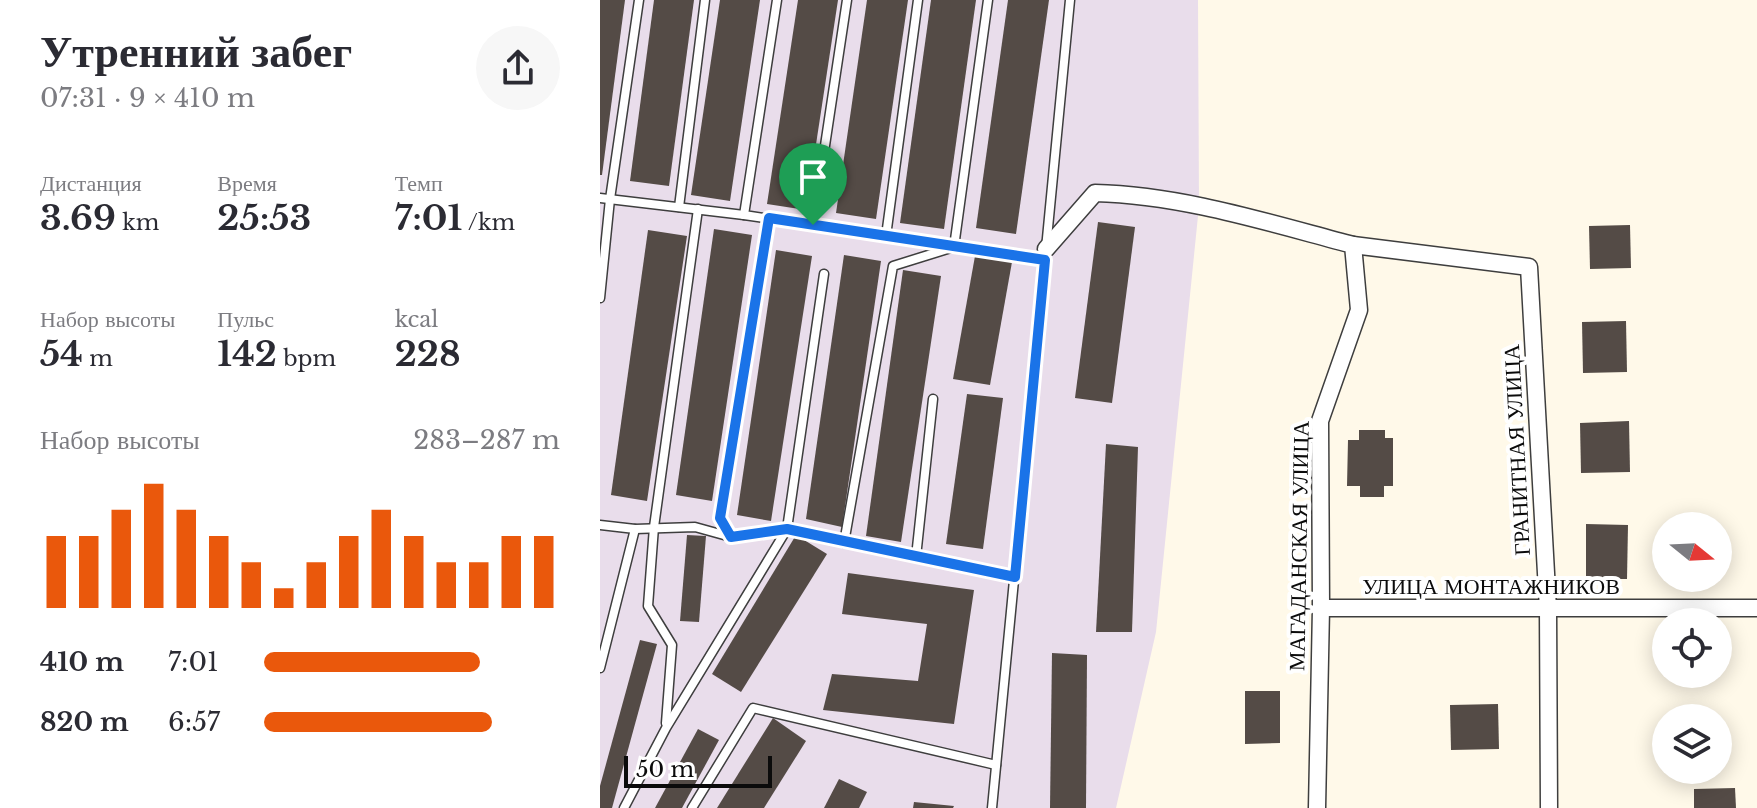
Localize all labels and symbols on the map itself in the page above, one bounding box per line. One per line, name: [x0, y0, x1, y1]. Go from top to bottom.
pin: [779, 143, 847, 225]
street label: ГРАНИТНАЯ УЛИЦА: [1498, 343, 1536, 556]
street label: МАГАДАНСКАЯ УЛИЦА: [1283, 421, 1315, 671]
north arrow: [1652, 512, 1732, 592]
street label: УЛИЦА МОНТАЖНИКОВ: [1362, 573, 1620, 600]
scale bar: [624, 752, 772, 788]

